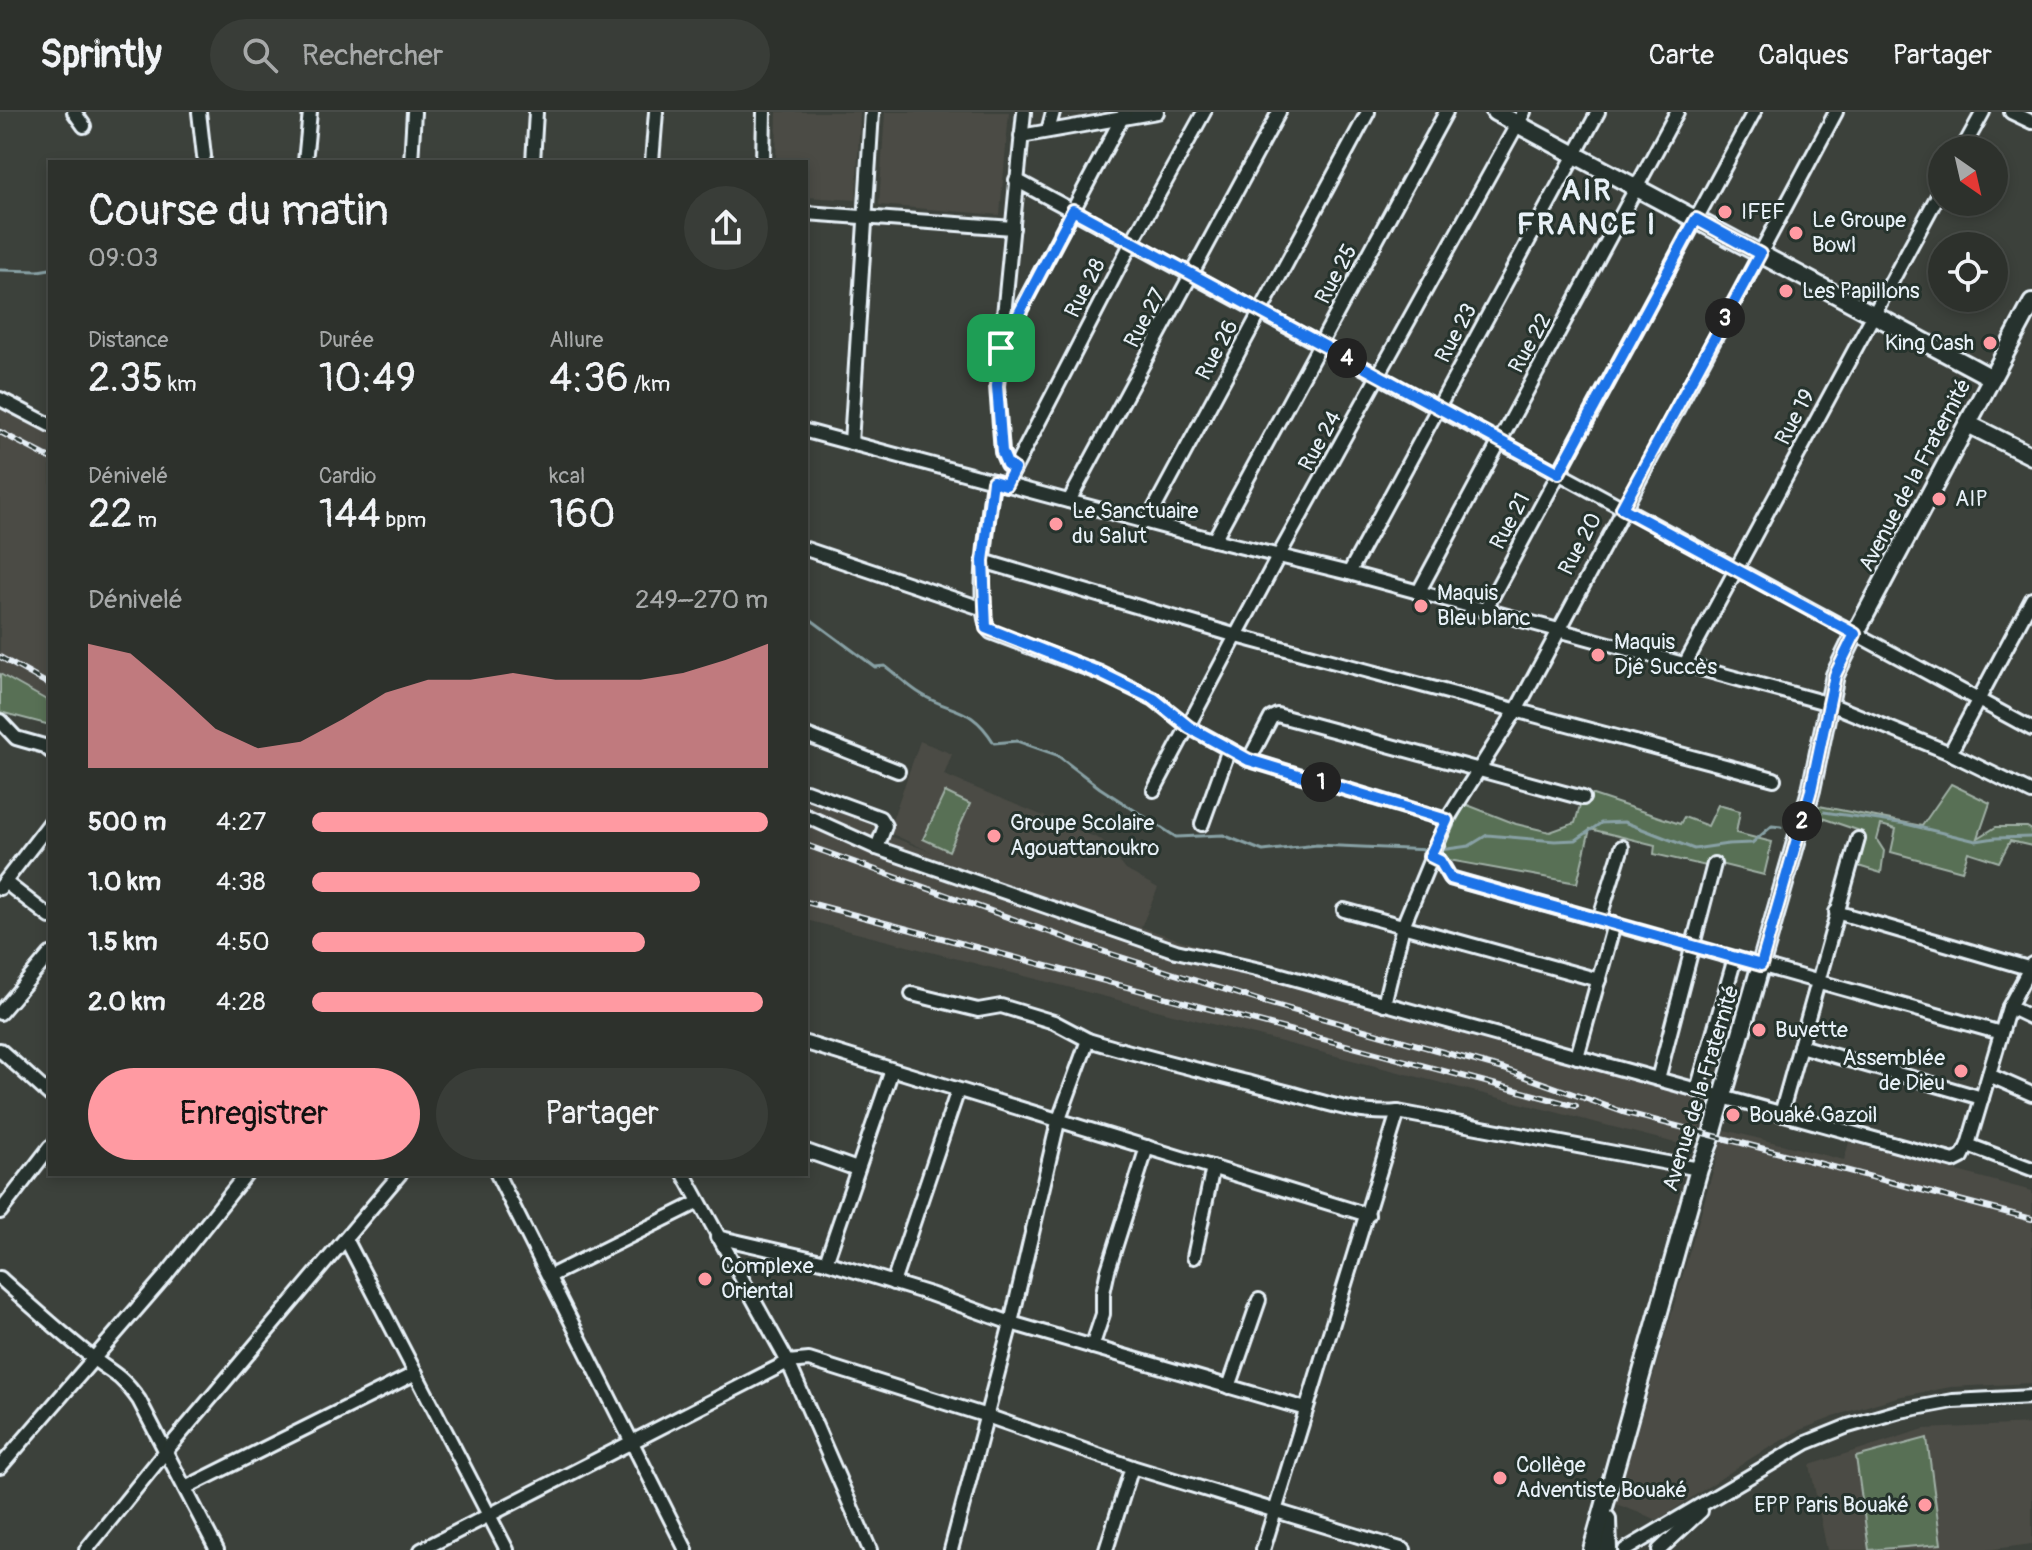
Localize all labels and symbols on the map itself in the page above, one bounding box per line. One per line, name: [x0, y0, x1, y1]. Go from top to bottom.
north arrow: [1928, 136, 2008, 216]
district label: AIR FRANCE I: [1517, 172, 1657, 243]
place label: IFEF: [1741, 198, 1785, 226]
marker: IFEF: [1716, 203, 1734, 221]
place label: Le Groupe Bowl: [1812, 206, 1906, 259]
marker: Le Groupe Bowl: [1787, 224, 1805, 242]
street label: Rue 25: [1309, 239, 1363, 309]
street label: Rue 28: [1058, 254, 1112, 322]
place label: Les Papillons: [1802, 277, 1920, 305]
marker: Les Papillons: [1777, 282, 1795, 300]
street label: Rue 27: [1118, 283, 1172, 353]
street label: Rue 23: [1429, 298, 1483, 368]
pin: 3: [1705, 298, 1745, 338]
street label: Rue 22: [1502, 308, 1558, 378]
pin: [967, 314, 1035, 382]
street label: Rue 26: [1189, 315, 1245, 385]
place label: King Cash: [1885, 329, 1974, 357]
marker: King Cash: [1981, 334, 1999, 352]
pin: 4: [1327, 338, 1367, 378]
street label: Avenue de la Fraternité: [1852, 374, 1978, 576]
street label: Rue 19: [1769, 384, 1821, 450]
street label: Rue 24: [1292, 406, 1348, 476]
place label: AIP: [1955, 485, 1988, 513]
street label: Rue 21: [1483, 488, 1537, 554]
marker: AIP: [1930, 490, 1948, 508]
place label: Le Sanctuaire du Salut: [1072, 497, 1199, 550]
street label: Rue 20: [1552, 508, 1608, 580]
marker: Le Sanctuaire du Salut: [1047, 515, 1065, 533]
place label: Maquis Bleu blanc: [1437, 579, 1531, 632]
marker: Maquis Bleu blanc: [1412, 597, 1430, 615]
place label: Maquis Djê Succès: [1614, 628, 1717, 681]
marker: Maquis Djê Succès: [1589, 646, 1607, 664]
pin: 1: [1301, 762, 1341, 802]
pin: 2: [1782, 801, 1822, 841]
place label: Groupe Scolaire Agouattanoukro: [1010, 809, 1159, 862]
marker: Groupe Scolaire Agouattanoukro: [985, 827, 1003, 845]
street label: Avenue de la Fraternité: [1656, 981, 1746, 1195]
place label: Buvette: [1775, 1016, 1848, 1044]
marker: Buvette: [1750, 1021, 1768, 1039]
place label: Assemblée de Dieu: [1842, 1044, 1945, 1097]
marker: Assemblée de Dieu: [1952, 1062, 1970, 1080]
place label: Bouaké Gazoil: [1749, 1101, 1877, 1129]
marker: Bouaké Gazoil: [1724, 1106, 1742, 1124]
place label: Complexe Oriental: [721, 1252, 814, 1305]
marker: Complexe Oriental: [696, 1270, 714, 1288]
place label: Collège Adventiste Bouaké: [1516, 1451, 1687, 1504]
marker: Collège Adventiste Bouaké: [1491, 1469, 1509, 1487]
place label: EPP Paris Bouaké: [1754, 1491, 1909, 1519]
marker: EPP Paris Bouaké: [1916, 1496, 1934, 1514]

